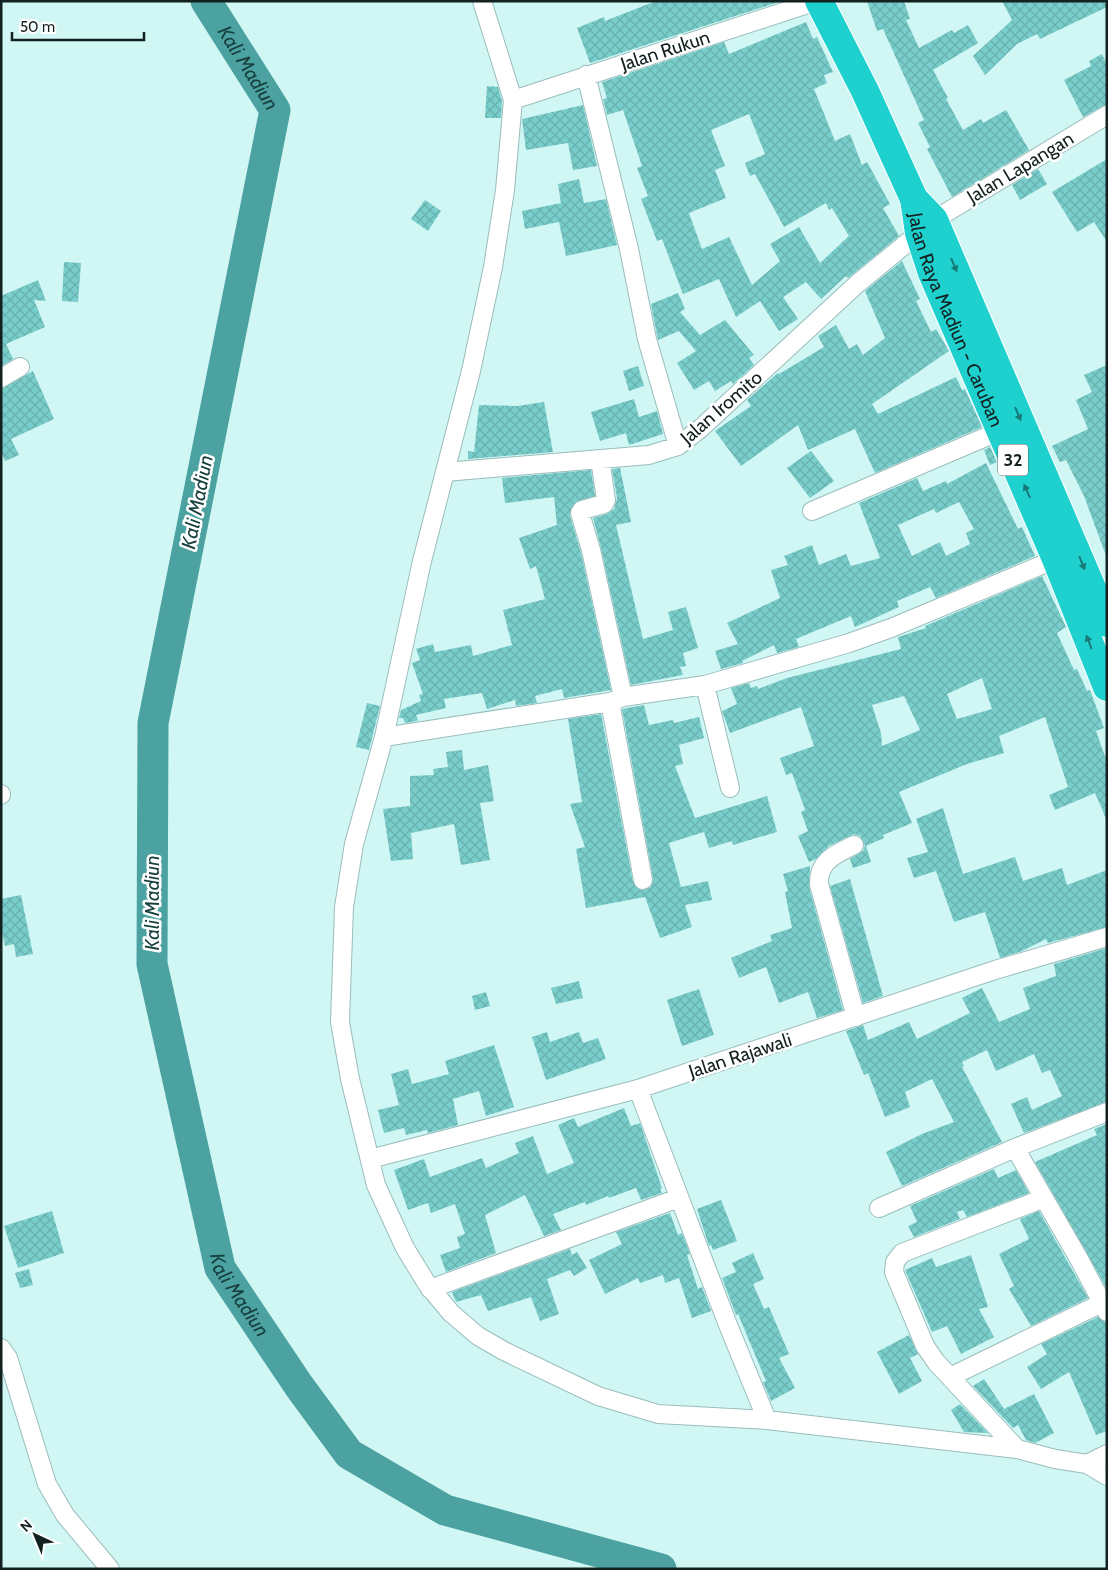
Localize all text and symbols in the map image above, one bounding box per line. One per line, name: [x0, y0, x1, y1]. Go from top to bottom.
scale bar: [12, 10, 145, 42]
text: 50 m: [20, 18, 55, 36]
water label: Kali Madiun: [213, 21, 284, 114]
street label: Jalan Rukun: [617, 25, 713, 76]
street label: Jalan Lapangan: [962, 127, 1078, 209]
street label: Jalan Raya Madiun - Caruban: [904, 210, 1008, 430]
one-way arrow: [950, 258, 958, 272]
street label: Jalan Iromito: [675, 366, 767, 450]
one-way arrow: [1015, 407, 1023, 421]
road number: 32: [998, 444, 1028, 476]
water label: Kali Madiun: [176, 453, 218, 551]
one-way arrow: [1022, 484, 1030, 498]
one-way arrow: [1079, 556, 1086, 571]
one-way arrow: [1085, 634, 1092, 649]
water label: Kali Madiun: [140, 856, 164, 951]
street label: Jalan Rajawali: [685, 1028, 795, 1083]
water label: Kali Madiun: [205, 1251, 274, 1341]
north arrow: [10, 1510, 60, 1560]
text: N: [16, 1516, 36, 1536]

